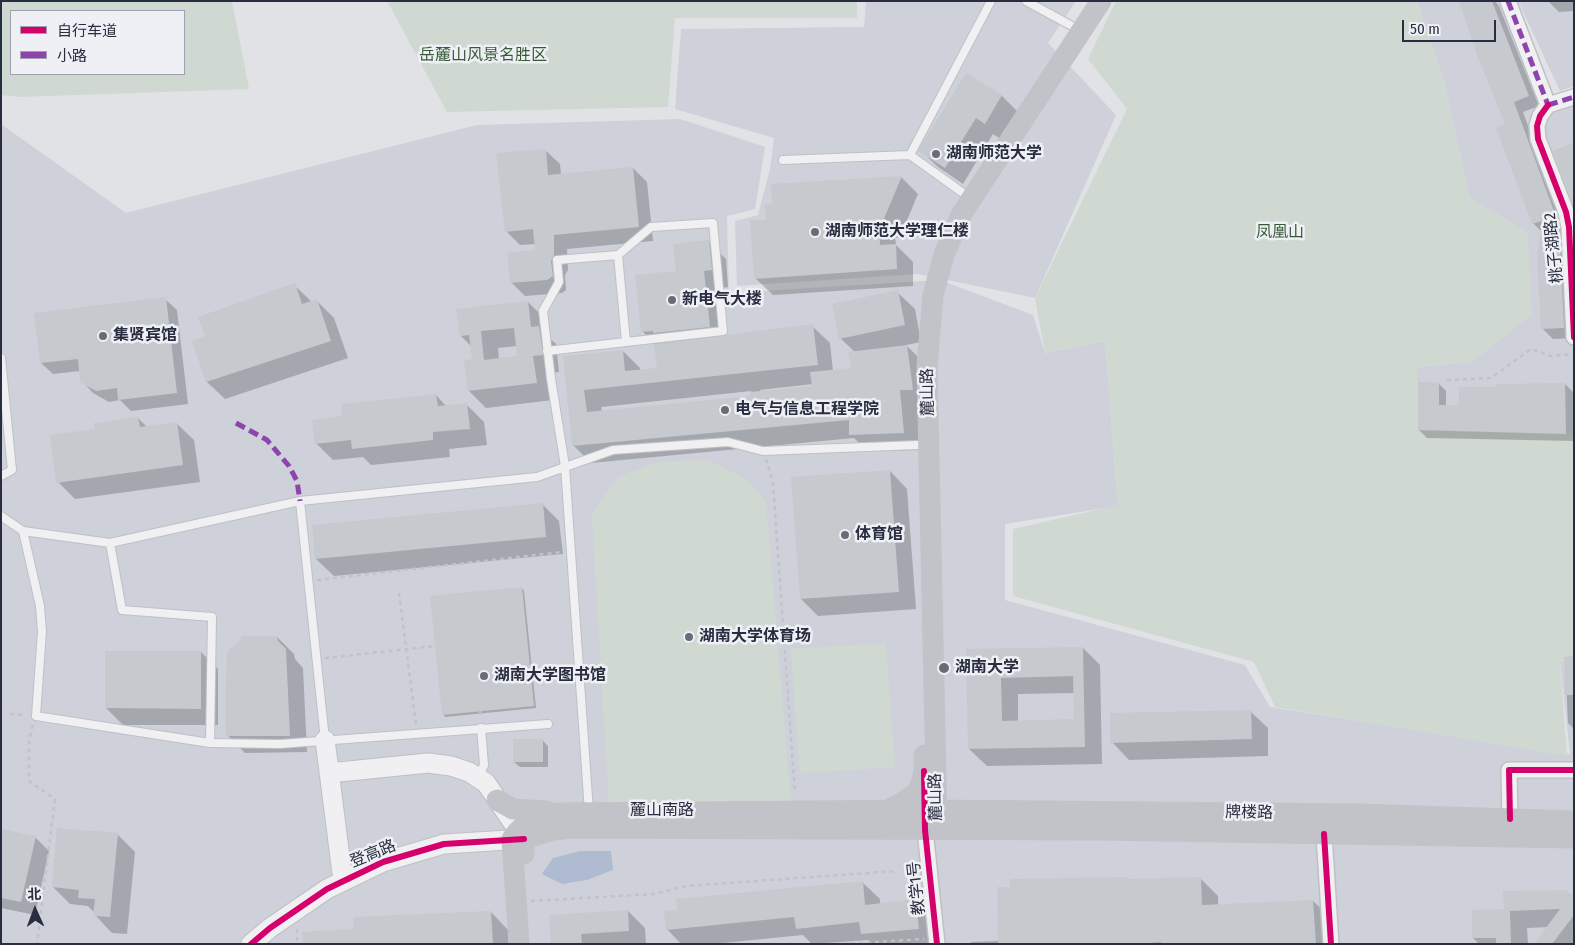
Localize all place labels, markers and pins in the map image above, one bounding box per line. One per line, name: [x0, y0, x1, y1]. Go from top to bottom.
place label: 湖南师范大学: [946, 144, 1042, 164]
marker: 湖南师范大学: [930, 148, 942, 160]
place label: 湖南师范大学理仁楼: [825, 222, 969, 242]
marker: 湖南师范大学理仁楼: [809, 226, 821, 238]
place label: 新电气大楼: [682, 290, 762, 310]
marker: 新电气大楼: [666, 294, 678, 306]
place label: 集贤宾馆: [113, 326, 177, 346]
marker: 集贤宾馆: [97, 330, 109, 342]
place label: 电气与信息工程学院: [735, 400, 879, 420]
marker: 电气与信息工程学院: [719, 404, 731, 416]
place label: 体育馆: [855, 525, 903, 545]
marker: 体育馆: [839, 529, 851, 541]
place label: 湖南大学体育场: [699, 627, 811, 647]
marker: 湖南大学体育场: [683, 631, 695, 643]
place label: 湖南大学: [955, 658, 1019, 678]
marker: 湖南大学: [937, 661, 951, 675]
place label: 湖南大学图书馆: [494, 666, 606, 686]
marker: 湖南大学图书馆: [478, 670, 490, 682]

